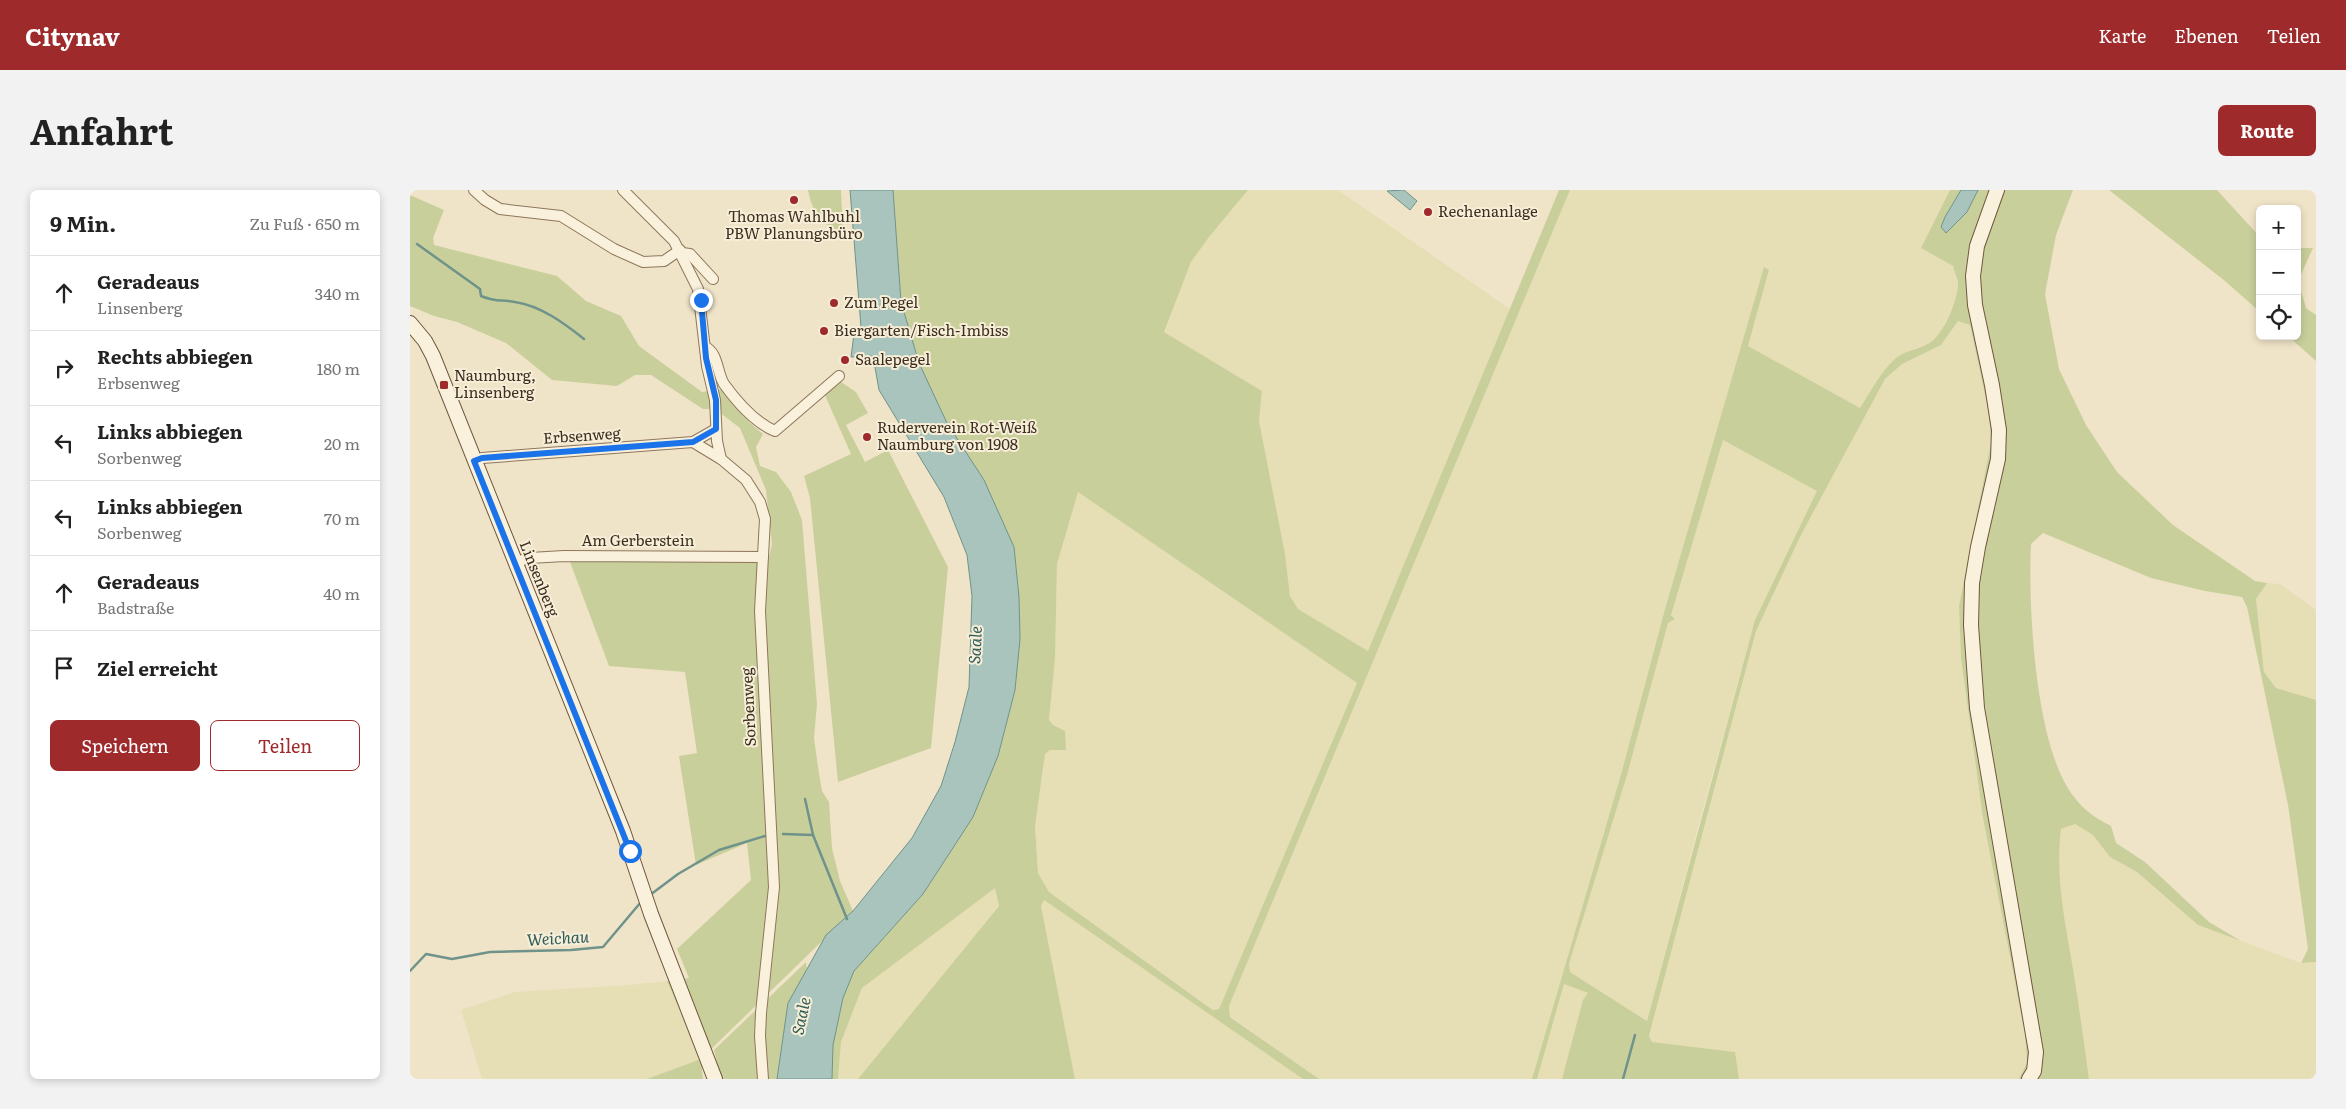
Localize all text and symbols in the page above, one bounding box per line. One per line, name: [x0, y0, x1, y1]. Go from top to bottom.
text: Citynav: [25, 18, 120, 53]
text: Karte: [2099, 22, 2146, 49]
text: Ebenen: [2174, 22, 2239, 49]
text: Teilen: [2267, 22, 2321, 49]
text: Anfahrt: [30, 104, 173, 156]
button: Route: [2218, 105, 2316, 156]
marker: Thomas Wahlbuhl PBW Planungsbüro: [788, 194, 800, 206]
place label: Rechenanlage: [1438, 199, 1538, 222]
place label: Thomas Wahlbuhl PBW Planungsbüro: [725, 204, 863, 244]
map controls: [2256, 205, 2301, 340]
button: +: [2256, 205, 2301, 250]
marker: Rechenanlage: [1422, 206, 1434, 218]
text: 9 Min.: [50, 207, 116, 238]
text: Zu Fuß · 650 m: [249, 211, 360, 235]
button: −: [2256, 250, 2301, 295]
text: Geradeaus: [97, 267, 199, 295]
icon: ahead: [50, 279, 78, 307]
text: 340 m: [315, 281, 360, 305]
route end: [690, 289, 713, 312]
place label: Zum Pegel: [844, 290, 918, 313]
text: Linsenberg: [97, 295, 183, 319]
button: locate: [2256, 295, 2301, 340]
marker: Zum Pegel: [828, 297, 840, 309]
place label: Biergarten/Fisch-Imbiss: [834, 318, 1009, 341]
marker: Biergarten/Fisch-Imbiss: [818, 325, 830, 337]
text: Rechts abbiegen: [97, 342, 253, 370]
place label: Saalepegel: [855, 347, 930, 370]
icon: right: [50, 354, 78, 382]
marker: Saalepegel: [839, 354, 851, 366]
text: 180 m: [317, 356, 360, 380]
place label: Naumburg, Linsenberg: [454, 363, 536, 403]
text: Erbsenweg: [97, 370, 180, 394]
marker: Naumburg, Linsenberg: [438, 379, 450, 391]
place label: Ruderverein Rot-Weiß Naumburg von 1908: [877, 415, 1037, 455]
text: Links abbiegen: [97, 417, 243, 445]
street label: Erbsenweg: [542, 420, 622, 449]
icon: left: [50, 429, 78, 457]
text: 20 m: [324, 431, 360, 455]
marker: Ruderverein Rot-Weiß Naumburg von 1908: [861, 431, 873, 443]
text: Sorbenweg: [97, 445, 182, 469]
text: Links abbiegen: [97, 492, 243, 520]
icon: left: [50, 504, 78, 532]
text: 70 m: [324, 506, 360, 530]
text: Sorbenweg: [97, 520, 182, 544]
street label: Am Gerberstein: [581, 528, 695, 551]
street label: Linsenberg: [515, 537, 566, 621]
text: Geradeaus: [97, 567, 199, 595]
icon: ahead: [50, 579, 78, 607]
text: 40 m: [323, 581, 360, 605]
text: Badstraße: [97, 595, 174, 619]
water label: Saale: [961, 625, 987, 665]
icon: arrive: [50, 654, 78, 682]
text: Ziel erreicht: [97, 654, 218, 682]
street label: Sorbenweg: [734, 666, 761, 747]
button: Speichern: [50, 720, 200, 771]
button: Teilen: [210, 720, 360, 771]
route start: [619, 840, 642, 863]
water label: Weichau: [526, 923, 590, 951]
water label: Saale: [784, 995, 816, 1037]

